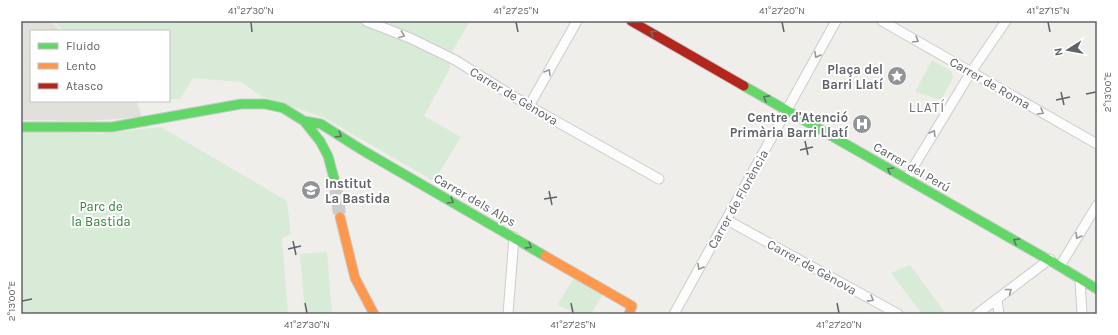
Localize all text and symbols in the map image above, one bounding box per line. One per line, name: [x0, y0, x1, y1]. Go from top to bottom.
text: 41°27'30"N: [228, 5, 274, 17]
text: 41°27'25"N: [493, 5, 539, 17]
text: 41°27'20"N: [759, 5, 805, 17]
text: 41°27'15"N: [1027, 5, 1069, 17]
legend: [30, 30, 170, 102]
one-way arrow: [399, 30, 406, 38]
north arrow: [1048, 30, 1088, 70]
one-way arrow: [650, 31, 657, 38]
one-way arrow: [912, 36, 919, 43]
text: Fluido: [66, 39, 100, 53]
text: N: [1052, 47, 1066, 57]
one-way arrow: [815, 51, 822, 58]
street label: Carrer de Roma: [947, 54, 1033, 112]
text: Lento: [66, 59, 96, 73]
place label: Plaça del Barri Llatí: [822, 62, 884, 92]
street label: Carrer de Gènova: [467, 64, 561, 128]
place icon: Plaça del Barri Llatí: [886, 65, 908, 87]
one-way arrow: [544, 69, 551, 76]
text: 2°13'00"E: [1102, 72, 1114, 112]
text: Atasco: [66, 79, 103, 93]
one-way arrow: [763, 95, 770, 102]
district label: LLATÍ: [909, 98, 945, 116]
one-way arrow: [1037, 108, 1044, 115]
place label: Centre d'Atenció Primària Barri Llatí: [730, 110, 849, 140]
hospital icon: Centre d'Atenció Primària Barri Llatí: [851, 113, 873, 135]
one-way arrow: [335, 130, 342, 138]
one-way arrow: [929, 130, 936, 137]
street label: Carrer del Perú: [871, 139, 953, 195]
street label: Carrer de Florència: [705, 147, 771, 251]
one-way arrow: [887, 167, 894, 174]
street label: Carrer dels Alps: [431, 170, 519, 230]
place label: Institut La Bastida: [325, 176, 390, 206]
school or university icon: Institut La Bastida: [300, 179, 322, 201]
one-way arrow: [447, 197, 454, 204]
park label: Parc de la Bastida: [71, 199, 131, 229]
one-way arrow: [1076, 232, 1083, 239]
street label: Carrer de Gènova: [765, 236, 859, 298]
one-way arrow: [1012, 238, 1020, 245]
one-way arrow: [525, 241, 532, 248]
one-way arrow: [698, 263, 705, 270]
text: 2°13'00"E: [6, 281, 18, 321]
one-way arrow: [1004, 289, 1011, 296]
one-way arrow: [867, 295, 875, 302]
text: 41°27'30"N: [284, 319, 330, 331]
text: 41°27'25"N: [550, 319, 596, 331]
text: 41°27'20"N: [816, 319, 862, 331]

